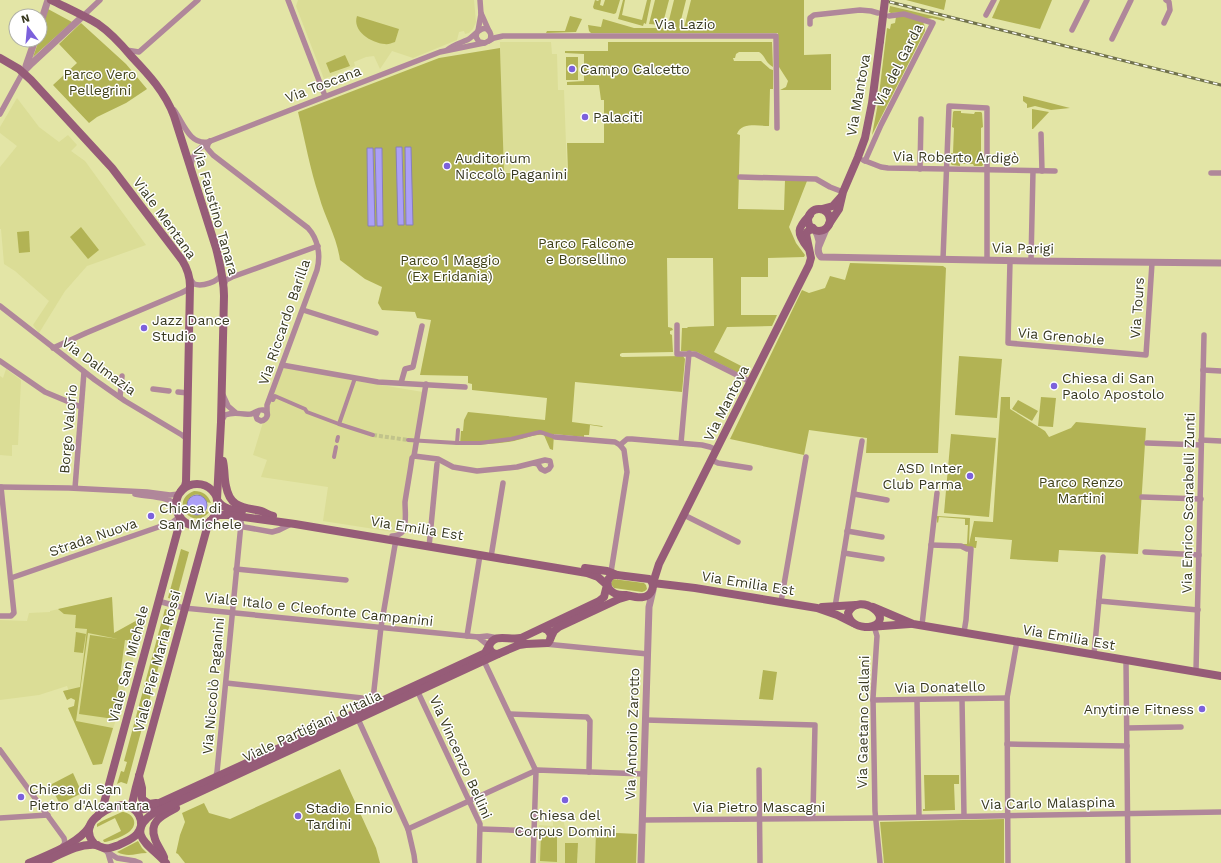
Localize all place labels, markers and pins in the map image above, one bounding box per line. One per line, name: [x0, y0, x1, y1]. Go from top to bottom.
place label: Campo Calcetto: [580, 61, 690, 77]
marker: Campo Calcetto: [567, 64, 577, 74]
place label: Palaciti: [593, 109, 643, 125]
marker: Palaciti: [580, 112, 590, 122]
place label: Auditorium Niccolò Paganini: [455, 150, 567, 182]
marker: Auditorium Niccolò Paganini: [442, 161, 452, 171]
place label: Jazz Dance Studio: [152, 312, 230, 344]
marker: Jazz Dance Studio: [139, 323, 149, 333]
place label: Chiesa di San Paolo Apostolo: [1062, 370, 1165, 402]
marker: Chiesa di San Paolo Apostolo: [1049, 381, 1059, 391]
place label: ASD Inter Club Parma: [882, 460, 962, 492]
marker: ASD Inter Club Parma: [965, 471, 975, 481]
place label: Chiesa di San Michele: [159, 500, 242, 532]
marker: Chiesa di San Michele: [146, 511, 156, 521]
place label: Anytime Fitness: [1084, 701, 1194, 717]
marker: Anytime Fitness: [1197, 704, 1207, 714]
place label: Chiesa di San Pietro d'Alcantara: [29, 781, 149, 813]
marker: Chiesa di San Pietro d'Alcantara: [16, 792, 26, 802]
marker: Chiesa del Corpus Domini: [560, 795, 570, 805]
place label: Stadio Ennio Tardini: [306, 800, 393, 832]
place label: Chiesa del Corpus Domini: [514, 807, 616, 839]
marker: Stadio Ennio Tardini: [293, 811, 303, 821]

